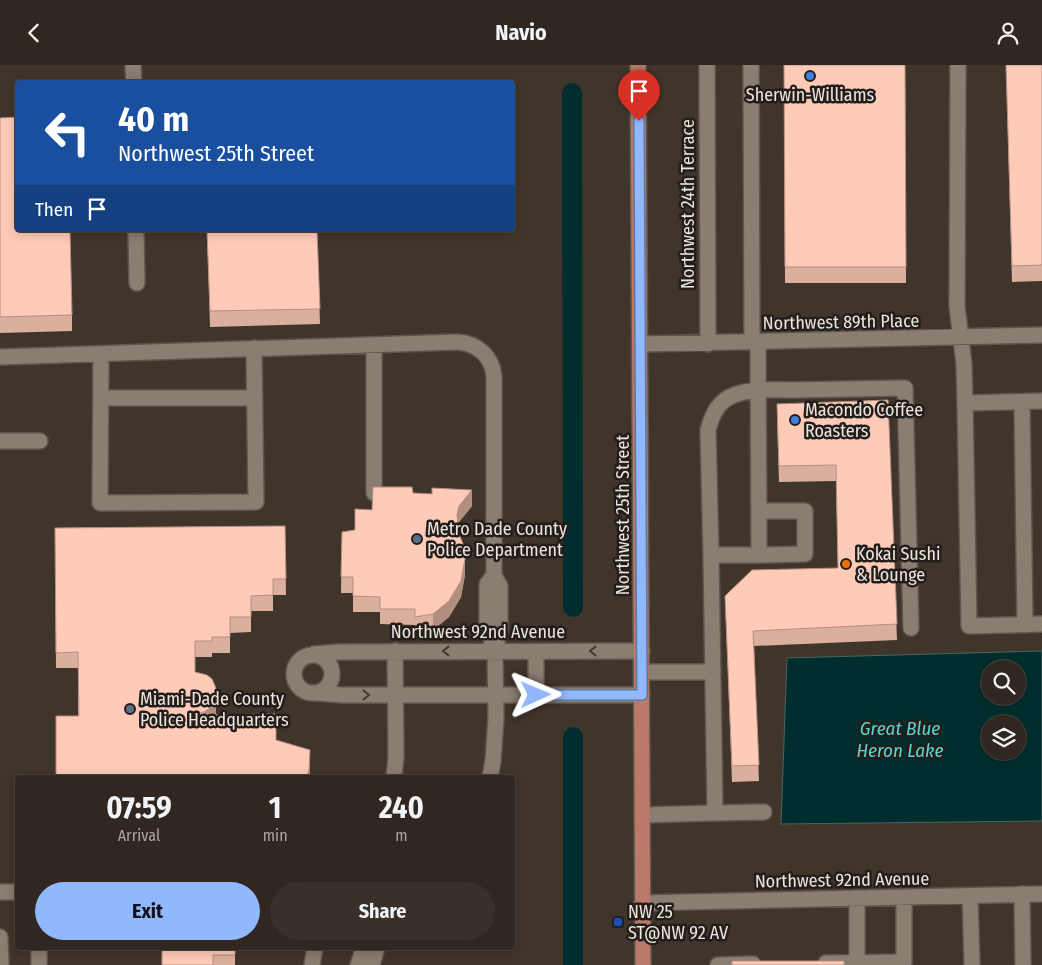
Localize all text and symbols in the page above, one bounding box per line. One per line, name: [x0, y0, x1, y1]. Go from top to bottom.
icon: back: [20, 19, 48, 47]
text: Navio: [495, 19, 547, 46]
icon: person: [994, 19, 1022, 47]
pin: [618, 70, 660, 121]
marker: Sherwin-Williams: [804, 70, 816, 82]
icon: arrive: [625, 77, 653, 105]
place label: Sherwin-Williams: [746, 84, 875, 106]
text: 40 m: [118, 98, 189, 140]
icon: left: [35, 100, 100, 165]
street label: Northwest 24th Terrace: [677, 119, 699, 289]
text: Northwest 25th Street: [118, 140, 314, 167]
icon: arrive: [83, 195, 111, 223]
text: Then: [35, 198, 73, 221]
street label: Northwest 89th Place: [763, 310, 920, 334]
place label: Macondo Coffee Roasters: [805, 399, 923, 442]
marker: Macondo Coffee Roasters: [789, 414, 801, 426]
street label: Northwest 25th Street: [612, 435, 634, 595]
place label: Metro Dade County Police Department: [427, 518, 567, 561]
marker: Metro Dade County Police Department: [411, 533, 423, 545]
place label: Kokai Sushi & Lounge: [856, 543, 941, 586]
marker: Kokai Sushi & Lounge: [840, 558, 852, 570]
street label: Northwest 92nd Avenue: [391, 621, 565, 643]
one-way arrow: [442, 646, 450, 657]
one-way arrow: [589, 646, 596, 656]
map controls: [981, 660, 1026, 760]
button: search: [981, 660, 1026, 705]
position arrow: [509, 668, 561, 720]
place label: Miami-Dade County Police Headquarters: [140, 688, 289, 731]
one-way arrow: [362, 690, 370, 700]
marker: Miami-Dade County Police Headquarters: [124, 703, 136, 715]
button: layers: [981, 715, 1026, 760]
water label: Great Blue Heron Lake: [856, 717, 944, 762]
text: 07:59: [106, 790, 172, 826]
text: 1: [269, 790, 282, 826]
text: 240: [379, 790, 424, 826]
text: Arrival: [118, 826, 160, 845]
text: min: [263, 826, 288, 845]
text: m: [395, 826, 407, 845]
street label: Northwest 92nd Avenue: [755, 867, 929, 893]
button: Exit: [35, 882, 260, 940]
button: Share: [270, 882, 495, 940]
place label: NW 25 ST@NW 92 AV: [628, 901, 729, 944]
marker: NW 25 ST@NW 92 AV: [612, 916, 624, 928]

